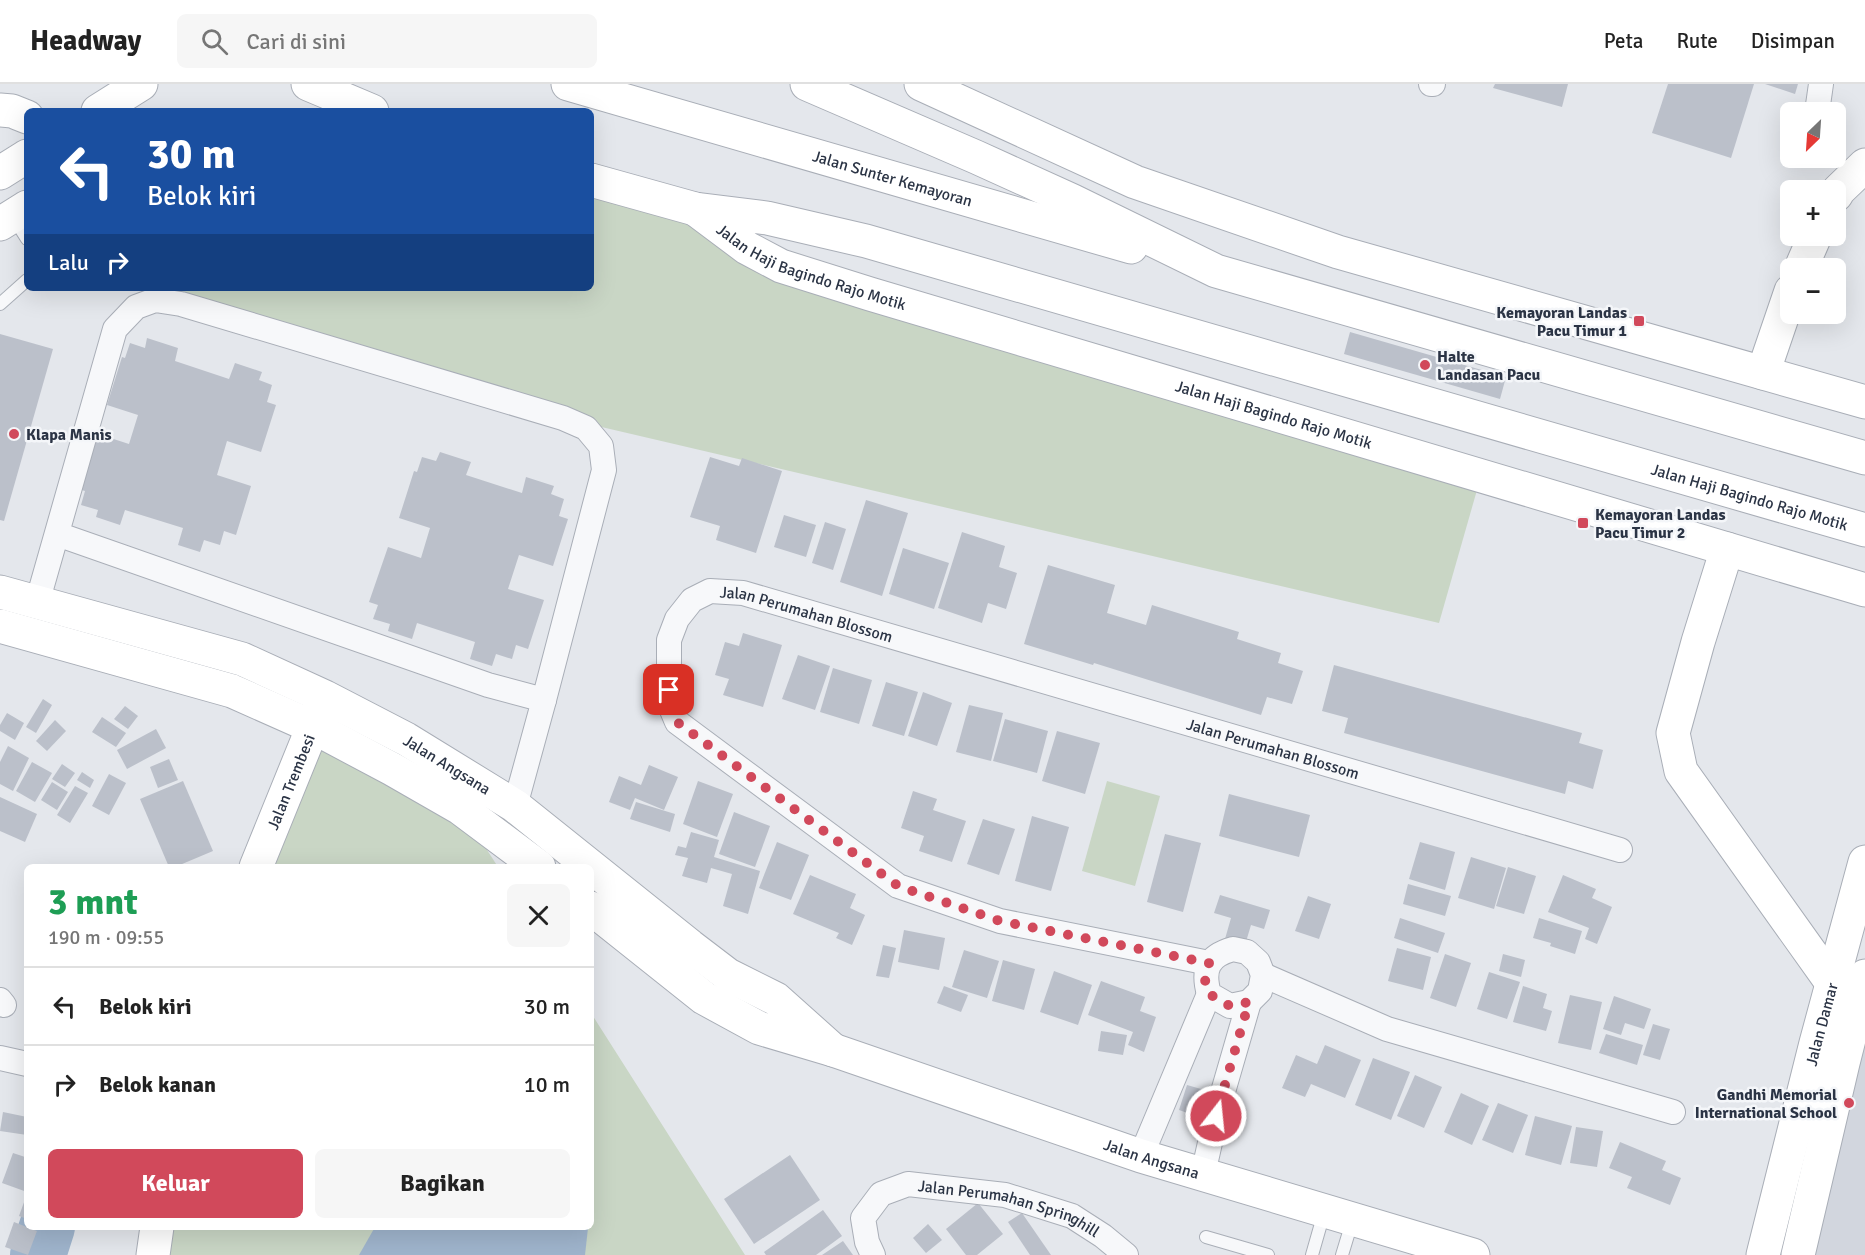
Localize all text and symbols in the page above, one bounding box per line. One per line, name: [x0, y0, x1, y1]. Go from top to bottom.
search box: [177, 14, 597, 68]
text: Headway: [30, 24, 141, 58]
icon: search: [198, 25, 231, 58]
text: Cari di sini: [246, 28, 346, 55]
text: Peta: [1604, 28, 1644, 54]
text: Rute: [1677, 28, 1718, 54]
text: Disimpan: [1751, 28, 1835, 54]
north arrow: [1780, 102, 1846, 168]
map controls: [1780, 102, 1846, 324]
text: 30 m: [147, 129, 236, 180]
icon: left: [48, 132, 126, 210]
street label: Jalan Sunter Kemayoran: [810, 146, 975, 212]
text: Belok kiri: [147, 180, 256, 213]
button: +: [1780, 180, 1846, 246]
street label: Jalan Haji Bagindo Rajo Motik: [712, 220, 908, 315]
icon: right: [101, 246, 134, 279]
text: Lalu: [48, 249, 89, 276]
button: −: [1780, 258, 1846, 324]
place label: Kemayoran Landas Pacu Timur 1: [1496, 303, 1627, 341]
marker: Kemayoran Landas Pacu Timur 1: [1632, 314, 1646, 328]
place label: Halte Landasan Pacu: [1437, 347, 1541, 385]
marker: Halte Landasan Pacu: [1418, 358, 1432, 372]
street label: Jalan Haji Bagindo Rajo Motik: [1173, 376, 1374, 454]
place label: Klapa Manis: [26, 425, 112, 445]
marker: Klapa Manis: [7, 427, 21, 441]
street label: Jalan Haji Bagindo Rajo Motik: [1649, 460, 1850, 536]
place label: Kemayoran Landas Pacu Timur 2: [1595, 505, 1726, 543]
marker: Kemayoran Landas Pacu Timur 2: [1576, 516, 1590, 530]
street label: Jalan Perumahan Blossom: [719, 583, 895, 647]
pin: [643, 664, 694, 715]
icon: arrive: [652, 673, 685, 706]
street label: Jalan Perumahan Blossom: [1184, 715, 1361, 784]
street label: Jalan Trembesi: [263, 731, 320, 833]
street label: Jalan Angsana: [399, 731, 494, 800]
text: 3 mnt: [48, 880, 138, 925]
button: close: [507, 884, 570, 947]
text: 190 m · 09:55: [48, 925, 164, 950]
street label: Jalan Damar: [1802, 981, 1843, 1068]
icon: left: [48, 990, 81, 1023]
text: Belok kiri: [99, 993, 192, 1020]
text: 30 m: [524, 993, 570, 1020]
icon: right: [48, 1068, 81, 1101]
text: Belok kanan: [99, 1071, 216, 1098]
text: 10 m: [524, 1071, 570, 1098]
position arrow: [1184, 1084, 1248, 1148]
place label: Gandhi Memorial International School: [1695, 1085, 1837, 1123]
marker: Gandhi Memorial International School: [1842, 1096, 1856, 1110]
street label: Jalan Angsana: [1101, 1135, 1202, 1184]
button: Keluar: [48, 1149, 303, 1218]
button: Bagikan: [315, 1149, 570, 1218]
street label: Jalan Perumahan Springhill: [917, 1176, 1103, 1242]

